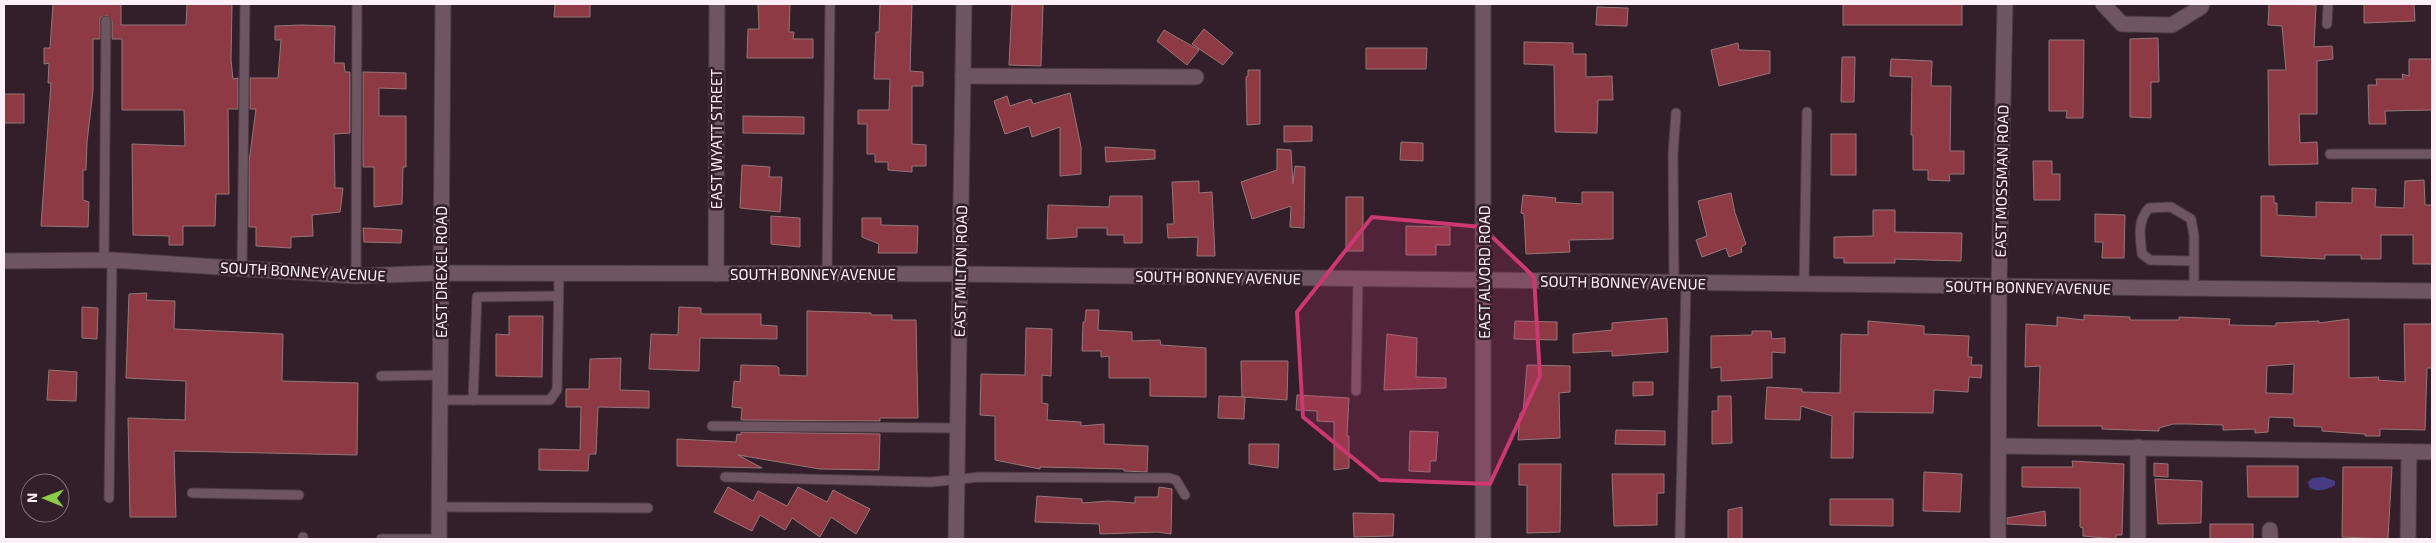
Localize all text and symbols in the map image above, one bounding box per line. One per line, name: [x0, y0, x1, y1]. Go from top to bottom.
street label: EAST WYATT STREET: [707, 69, 725, 209]
street label: EAST MOSSMAN ROAD: [1991, 104, 2011, 258]
street label: EAST MILTON ROAD: [950, 205, 970, 337]
street label: EAST ALVORD ROAD: [1475, 205, 1493, 339]
street label: EAST DREXEL ROAD: [432, 206, 450, 338]
street label: SOUTH BONNEY AVENUE: [220, 258, 386, 284]
street label: SOUTH BONNEY AVENUE: [730, 265, 896, 283]
street label: SOUTH BONNEY AVENUE: [1135, 267, 1301, 287]
street label: SOUTH BONNEY AVENUE: [1540, 272, 1706, 292]
street label: SOUTH BONNEY AVENUE: [1945, 277, 2111, 297]
north arrow: [20, 473, 70, 523]
text: N: [23, 493, 40, 503]

